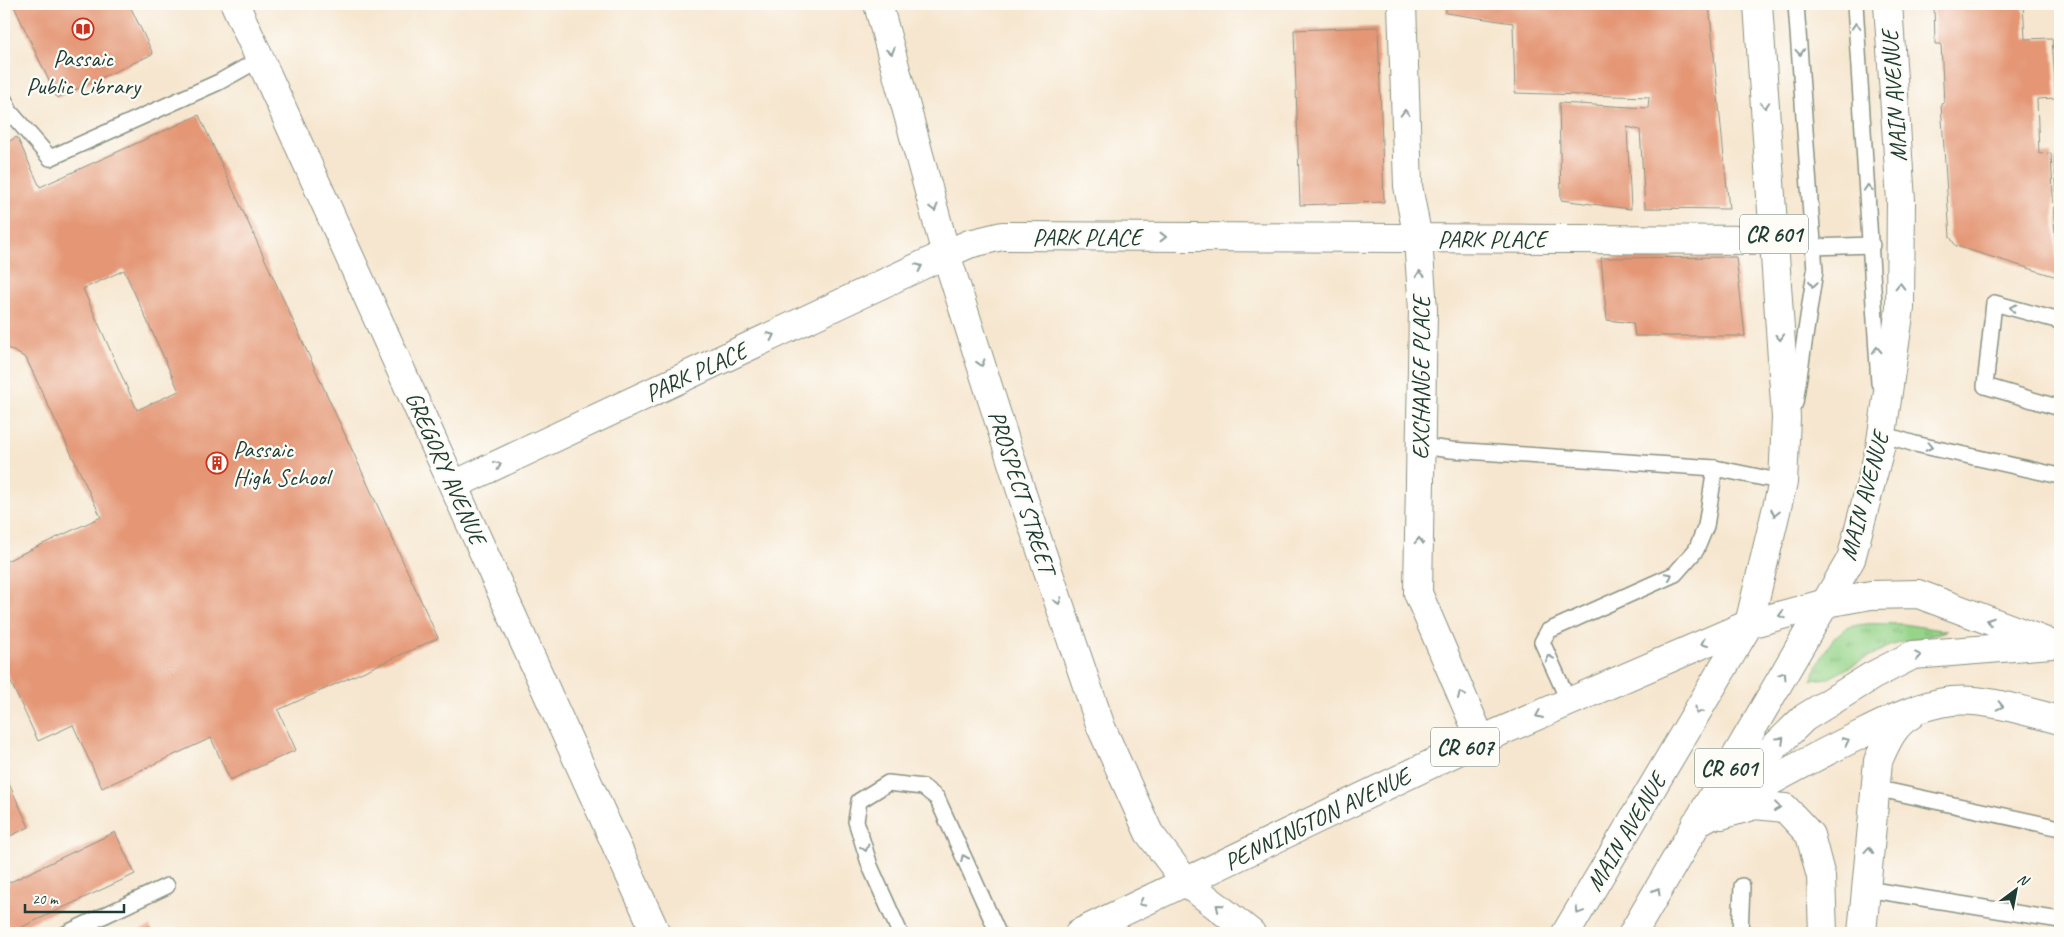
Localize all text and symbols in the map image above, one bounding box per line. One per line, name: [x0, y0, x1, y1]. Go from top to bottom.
library icon: Passaic Public Library: [71, 17, 95, 41]
one-way arrow: [1851, 22, 1862, 30]
street label: MAIN AVENUE: [1874, 26, 1914, 163]
place label: Passaic Public Library: [26, 43, 142, 101]
one-way arrow: [885, 46, 896, 55]
one-way arrow: [1794, 49, 1805, 57]
one-way arrow: [1760, 101, 1771, 109]
one-way arrow: [1400, 108, 1411, 116]
one-way arrow: [1862, 184, 1873, 192]
one-way arrow: [928, 203, 939, 212]
road number: CR 601: [1740, 214, 1808, 253]
street label: PARK PLACE: [1033, 222, 1144, 252]
street label: PARK PLACE: [1438, 224, 1549, 254]
one-way arrow: [1159, 232, 1167, 242]
one-way arrow: [913, 263, 922, 273]
one-way arrow: [1415, 270, 1426, 278]
one-way arrow: [1808, 280, 1818, 289]
one-way arrow: [1895, 281, 1905, 289]
street label: EXCHANGE PLACE: [1406, 293, 1436, 460]
one-way arrow: [2010, 304, 2018, 314]
one-way arrow: [766, 332, 775, 342]
one-way arrow: [1774, 333, 1785, 341]
street label: PARK PLACE: [640, 334, 754, 409]
one-way arrow: [1872, 346, 1883, 354]
one-way arrow: [975, 358, 985, 367]
street label: GREGORY AVENUE: [399, 387, 494, 552]
street label: PROSPECT STREET: [982, 407, 1064, 582]
street label: MAIN AVENUE: [1832, 426, 1896, 564]
place label: Passaic High School: [233, 434, 333, 492]
one-way arrow: [1924, 441, 1933, 452]
building icon: Passaic High School: [205, 451, 229, 475]
one-way arrow: [493, 460, 502, 471]
one-way arrow: [1770, 509, 1781, 517]
one-way arrow: [1414, 537, 1424, 545]
one-way arrow: [1664, 572, 1673, 582]
one-way arrow: [1052, 596, 1062, 605]
one-way arrow: [1778, 609, 1787, 619]
one-way arrow: [1986, 617, 1995, 627]
one-way arrow: [1700, 637, 1709, 648]
one-way arrow: [1913, 651, 1922, 661]
one-way arrow: [1545, 654, 1555, 663]
one-way arrow: [1777, 672, 1787, 681]
one-way arrow: [1457, 691, 1467, 700]
one-way arrow: [1996, 700, 2005, 711]
one-way arrow: [1694, 705, 1704, 714]
one-way arrow: [1535, 708, 1544, 719]
road number: CR 607: [1431, 728, 1499, 766]
one-way arrow: [1775, 737, 1784, 746]
one-way arrow: [1841, 737, 1850, 747]
road number: CR 601: [1695, 748, 1763, 788]
street label: PENNINGTON AVENUE: [1219, 760, 1418, 877]
street label: MAIN AVENUE: [1579, 765, 1674, 896]
one-way arrow: [1773, 801, 1781, 812]
one-way arrow: [859, 844, 869, 852]
one-way arrow: [1863, 846, 1874, 854]
one-way arrow: [959, 854, 970, 863]
north arrow: [1992, 864, 2042, 914]
text: N: [2014, 870, 2033, 890]
scale bar: [25, 882, 124, 914]
one-way arrow: [1651, 888, 1661, 897]
text: 20 m: [32, 890, 59, 909]
one-way arrow: [1138, 896, 1147, 907]
one-way arrow: [1215, 904, 1224, 913]
one-way arrow: [1576, 906, 1586, 915]

